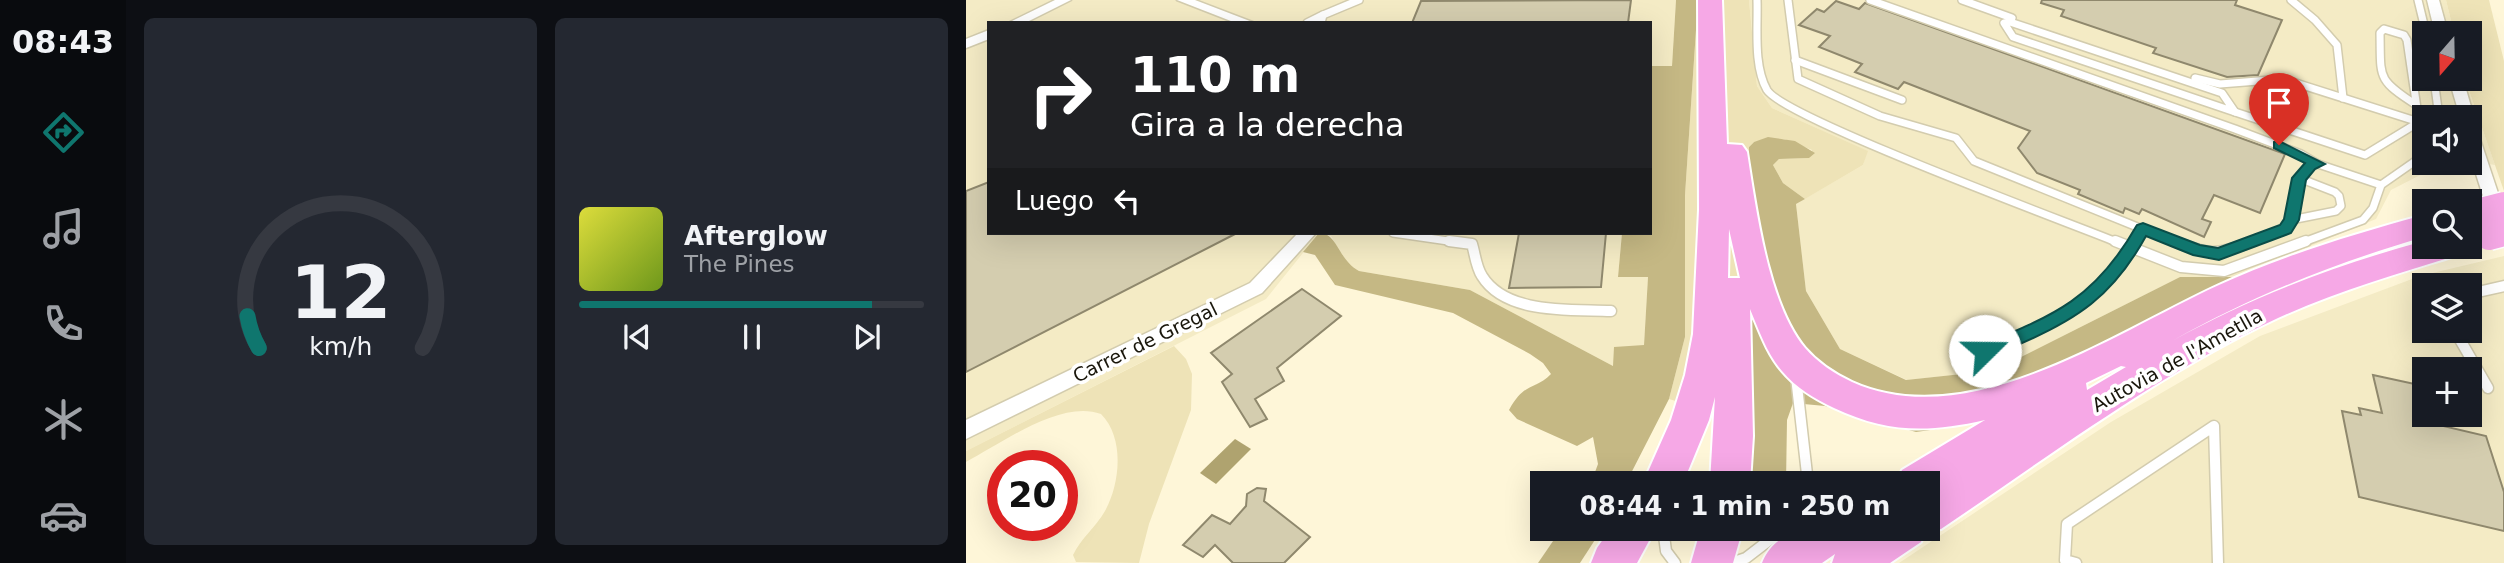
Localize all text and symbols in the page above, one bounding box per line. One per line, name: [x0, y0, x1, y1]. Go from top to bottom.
north arrow: [2412, 21, 2482, 91]
map controls: [2412, 21, 2482, 427]
text: 08:43: [12, 23, 114, 61]
text: 110 m: [1130, 47, 1300, 104]
icon: right: [1015, 49, 1106, 140]
pin: [2249, 73, 2309, 145]
icon: arrive: [2260, 84, 2298, 122]
button: sound: [2412, 105, 2482, 175]
text: Gira a la derecha: [1130, 106, 1405, 144]
icon: directions: [39, 108, 88, 157]
icon: left: [1108, 182, 1146, 220]
text: Luego: [1015, 186, 1094, 216]
button: search: [2412, 189, 2482, 259]
icon: music: [39, 204, 88, 253]
text: Afterglow: [684, 221, 828, 251]
text: 12: [290, 250, 391, 335]
text: The Pines: [684, 251, 795, 277]
button: layers: [2412, 273, 2482, 343]
street label: Carrer de Gregal: [1069, 298, 1221, 386]
icon: phone: [39, 299, 88, 348]
street label: Autovia de l'Ametlla: [2088, 304, 2266, 416]
position arrow: [1948, 314, 2022, 388]
icon: previous: [618, 318, 656, 356]
icon: pause: [733, 318, 771, 356]
icon: next: [848, 318, 886, 356]
text: km/h: [309, 331, 372, 360]
button: +: [2412, 357, 2482, 427]
icon: climate: [39, 395, 88, 444]
speed limit sign: 20: [987, 450, 1078, 541]
icon: car: [39, 491, 88, 540]
text: 08:44 · 1 min · 250 m: [1580, 491, 1890, 521]

